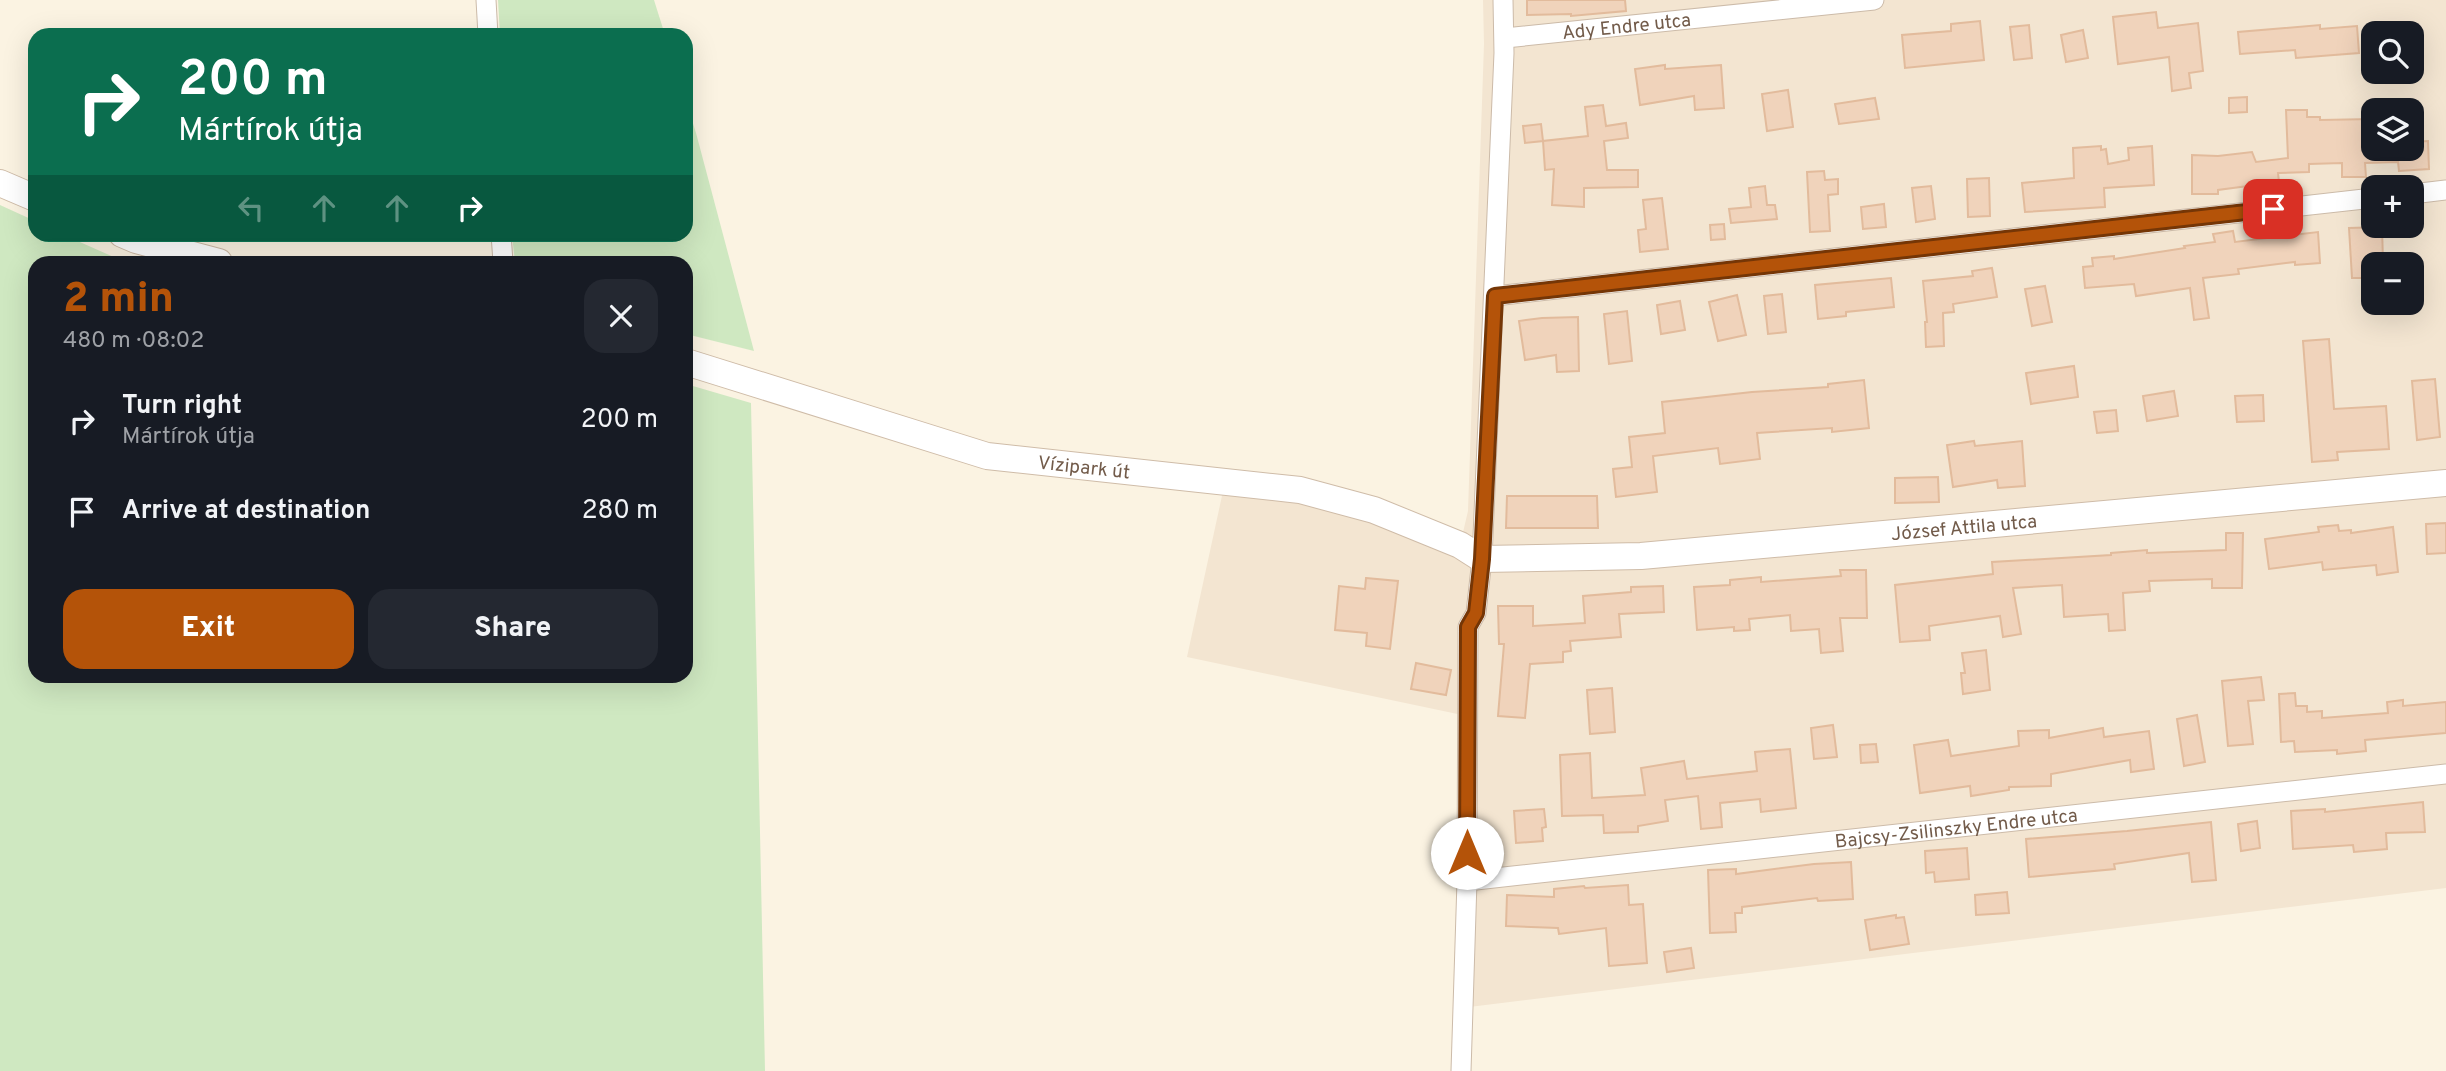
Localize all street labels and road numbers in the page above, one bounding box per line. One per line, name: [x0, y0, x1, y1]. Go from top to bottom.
street label: Ady Endre utca: [1561, 9, 1692, 46]
street label: Vízipark út: [1037, 452, 1131, 485]
street label: József Attila utca: [1890, 510, 2038, 547]
street label: Bajcsy-Zsilinszky Endre utca: [1834, 804, 2079, 855]

